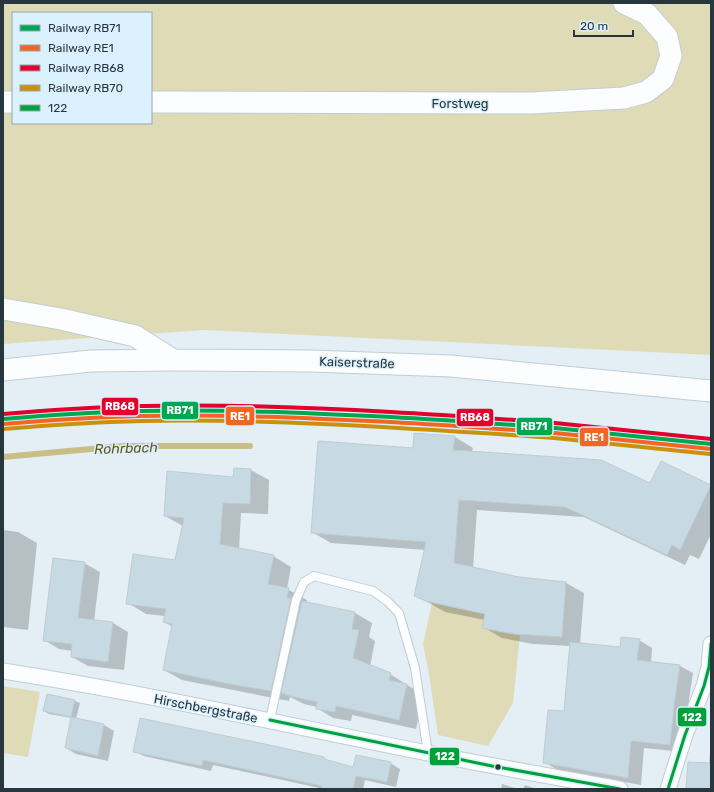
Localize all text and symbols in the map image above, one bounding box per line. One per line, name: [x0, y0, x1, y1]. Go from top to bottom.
legend: [12, 12, 152, 124]
scale bar: [574, 12, 633, 38]
text: 20 m: [580, 19, 608, 33]
text: Railway RB71: [48, 21, 121, 35]
text: Railway RE1: [48, 41, 114, 55]
text: Railway RB68: [48, 61, 124, 75]
text: Railway RB70: [48, 81, 123, 95]
street label: Forstweg: [432, 96, 488, 112]
text: 122: [48, 101, 67, 115]
street label: Kaiserstraße: [319, 354, 395, 371]
line badge: RB68: [101, 397, 139, 416]
text: RB68: [105, 400, 135, 413]
line badge: RB71: [161, 401, 199, 420]
text: RB71: [166, 404, 194, 417]
line badge: RE1: [225, 406, 255, 426]
line badge: RB68: [456, 408, 494, 427]
text: RE1: [230, 410, 250, 423]
text: RB68: [460, 411, 490, 424]
line badge: RB71: [516, 417, 553, 436]
text: RB71: [520, 420, 548, 433]
line badge: RE1: [579, 427, 609, 447]
text: RE1: [584, 431, 604, 444]
water label: Rohrbach: [94, 439, 158, 458]
street label: Hirschbergstraße: [153, 691, 259, 727]
line badge: 122: [677, 707, 707, 727]
text: 122: [682, 711, 702, 724]
line badge: 122: [429, 747, 460, 766]
text: 122: [435, 750, 455, 763]
unlabelled marker: [493, 762, 503, 772]

